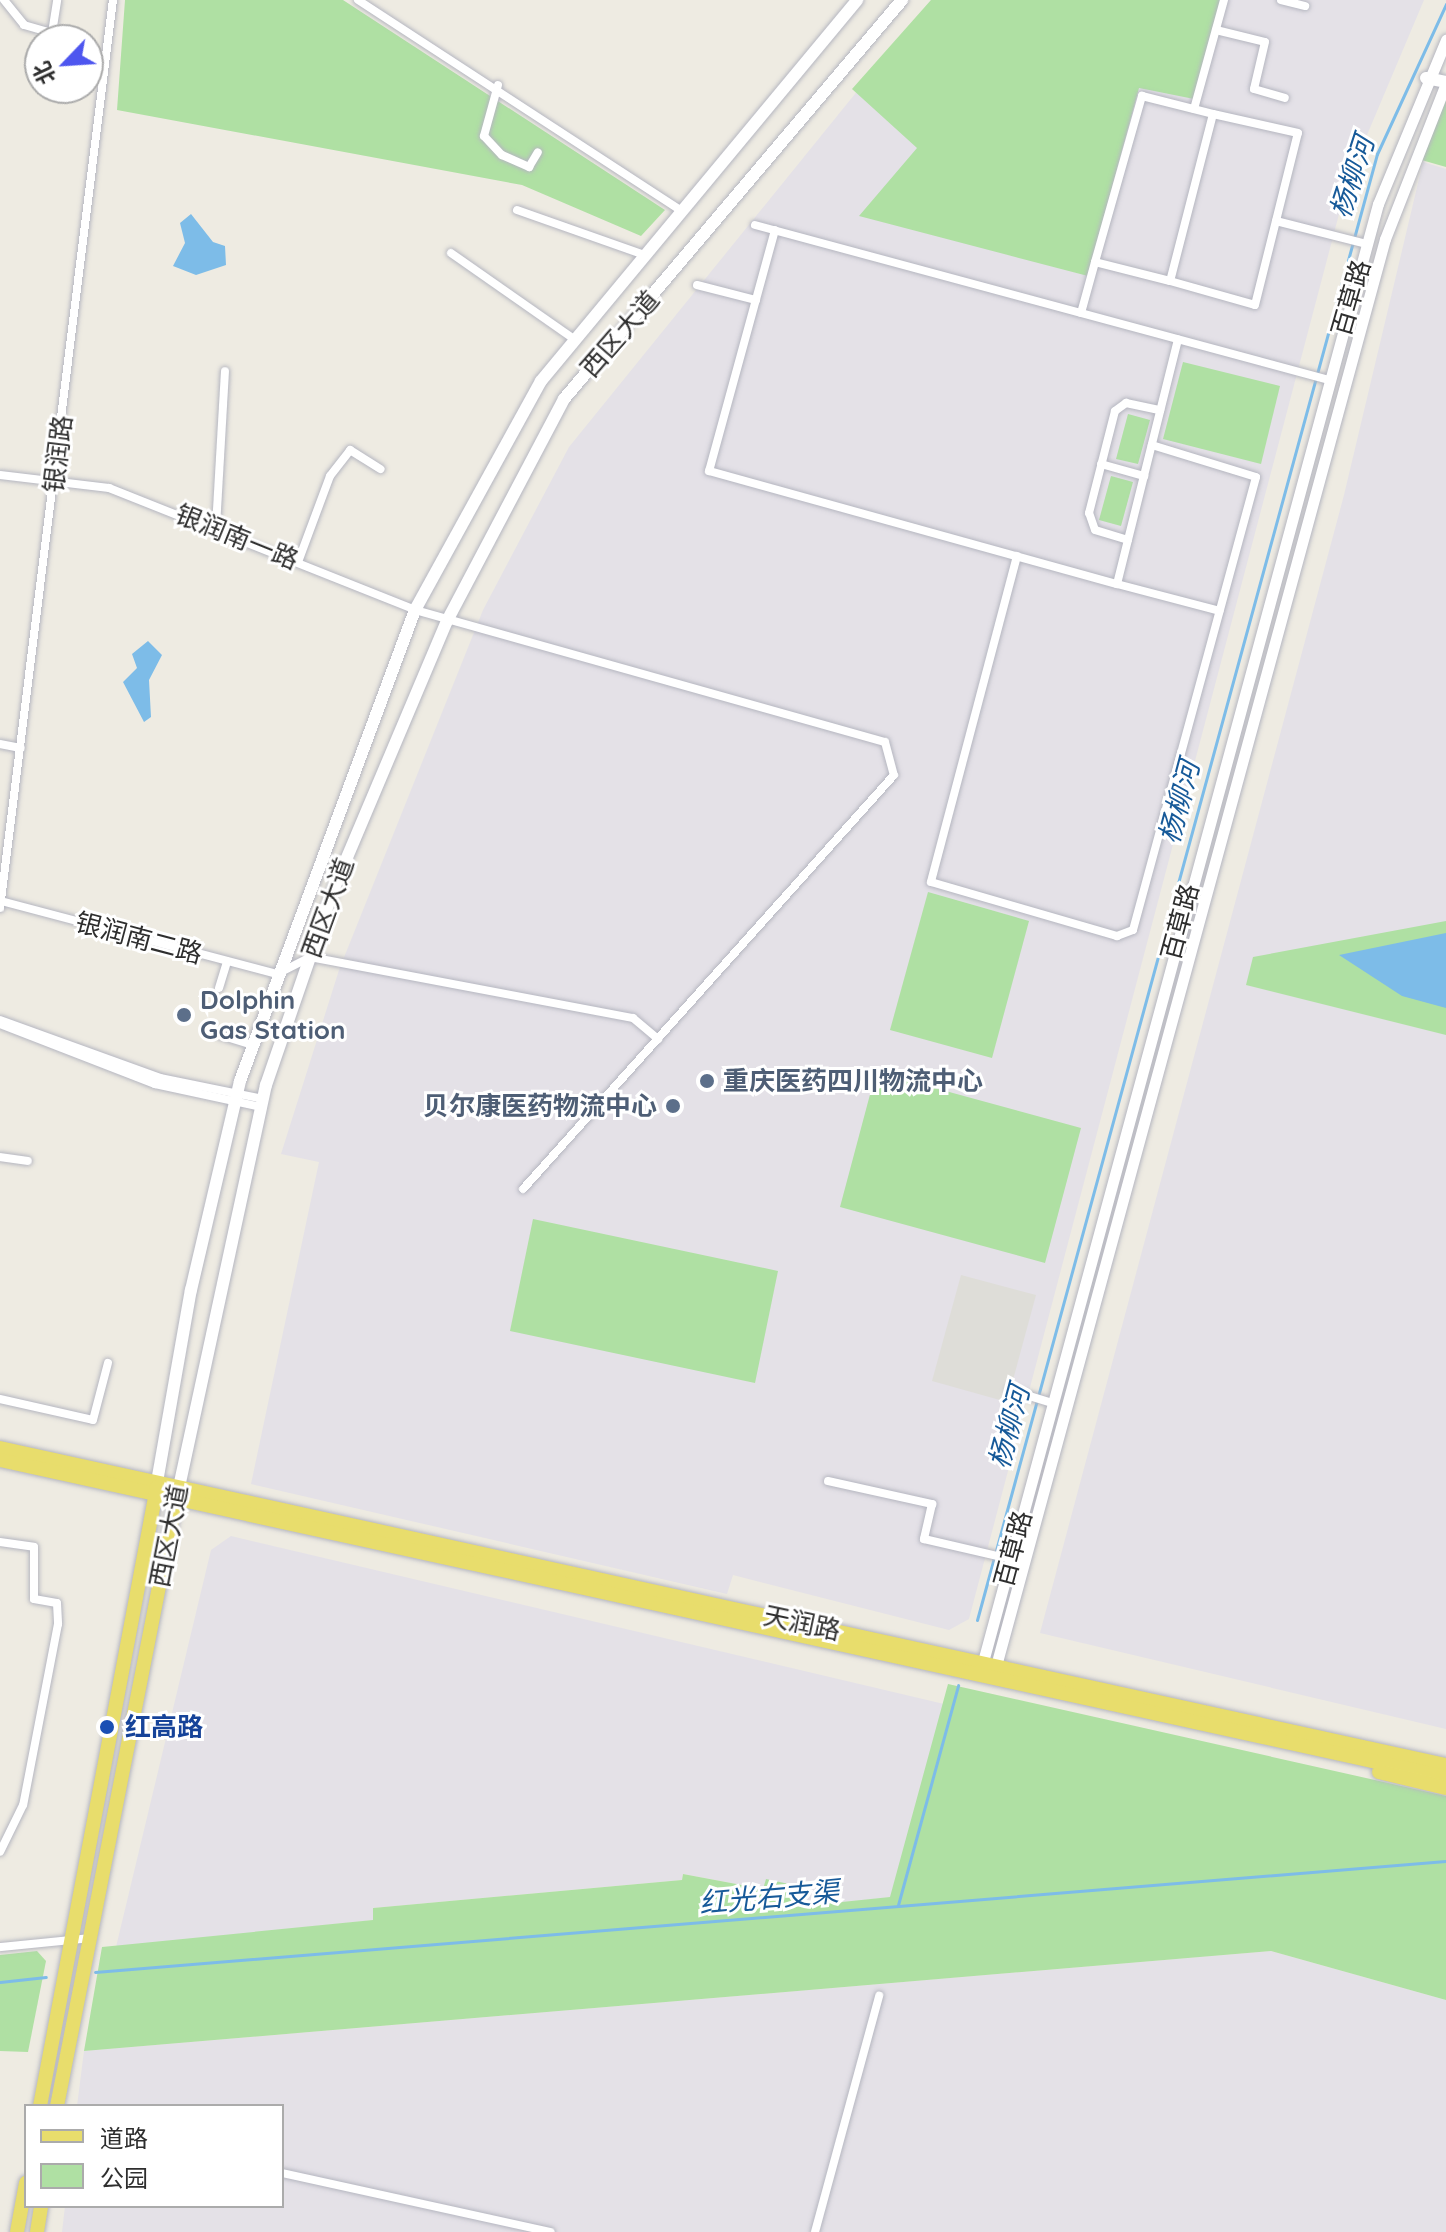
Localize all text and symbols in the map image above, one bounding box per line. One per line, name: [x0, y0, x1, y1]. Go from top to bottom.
north arrow: [24, 24, 104, 104]
text: 北: [27, 57, 61, 89]
water label: 杨柳河: [1323, 132, 1381, 222]
street label: 百草路: [1325, 256, 1377, 340]
street label: 西区大道: [574, 285, 666, 383]
street label: 银润路: [38, 413, 78, 495]
street label: 银润南一路: [171, 498, 303, 576]
water label: 杨柳河: [1152, 757, 1206, 847]
street label: 西区大道: [296, 854, 360, 962]
street label: 百草路: [1155, 880, 1205, 964]
street label: 银润南二路: [72, 906, 206, 970]
place label: Dolphin Gas Station: [200, 984, 346, 1046]
marker: Dolphin Gas Station: [175, 1006, 193, 1024]
place label: 重庆医药四川物流中心: [723, 1065, 983, 1097]
marker: 重庆医药四川物流中心: [698, 1072, 716, 1090]
place label: 贝尔康医药物流中心: [423, 1090, 657, 1122]
marker: 贝尔康医药物流中心: [664, 1097, 682, 1115]
water label: 杨柳河: [982, 1382, 1036, 1472]
street label: 西区大道: [144, 1482, 194, 1590]
street label: 百草路: [988, 1507, 1038, 1591]
street label: 天润路: [761, 1600, 843, 1646]
place label: 红高路: [125, 1711, 203, 1743]
marker: 红高路: [96, 1716, 118, 1738]
water label: 红光右支渠: [698, 1874, 840, 1920]
legend: [24, 2104, 284, 2208]
text: 道路: [100, 2123, 148, 2153]
text: 公园: [100, 2163, 148, 2193]

